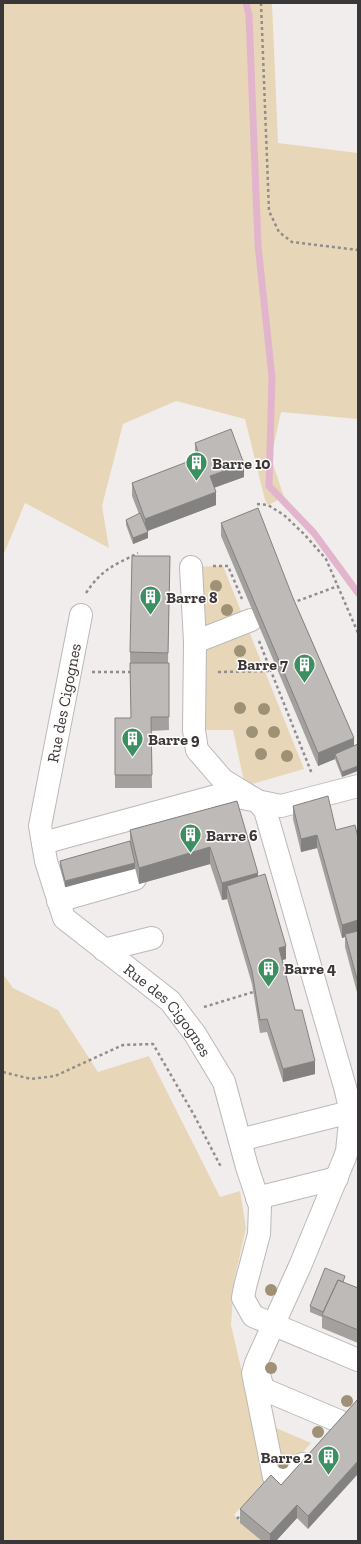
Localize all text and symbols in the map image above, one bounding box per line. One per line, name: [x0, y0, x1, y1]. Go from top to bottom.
building icon: Barre 10: [184, 450, 210, 483]
place label: Barre 10: [212, 454, 271, 473]
building icon: Barre 8: [137, 584, 163, 617]
place label: Barre 8: [166, 588, 218, 607]
street label: Rue des Cigognes: [43, 642, 85, 764]
building icon: Barre 7: [291, 651, 317, 684]
place label: Barre 7: [237, 655, 288, 674]
building icon: Barre 9: [120, 726, 146, 759]
place label: Barre 9: [148, 730, 200, 749]
building icon: Barre 6: [177, 822, 203, 855]
place label: Barre 6: [206, 826, 258, 845]
building icon: Barre 4: [256, 955, 282, 988]
street label: Rue des Cigognes: [120, 959, 216, 1060]
place label: Barre 4: [284, 959, 336, 978]
building icon: Barre 2: [315, 1444, 341, 1477]
place label: Barre 2: [261, 1448, 312, 1467]

